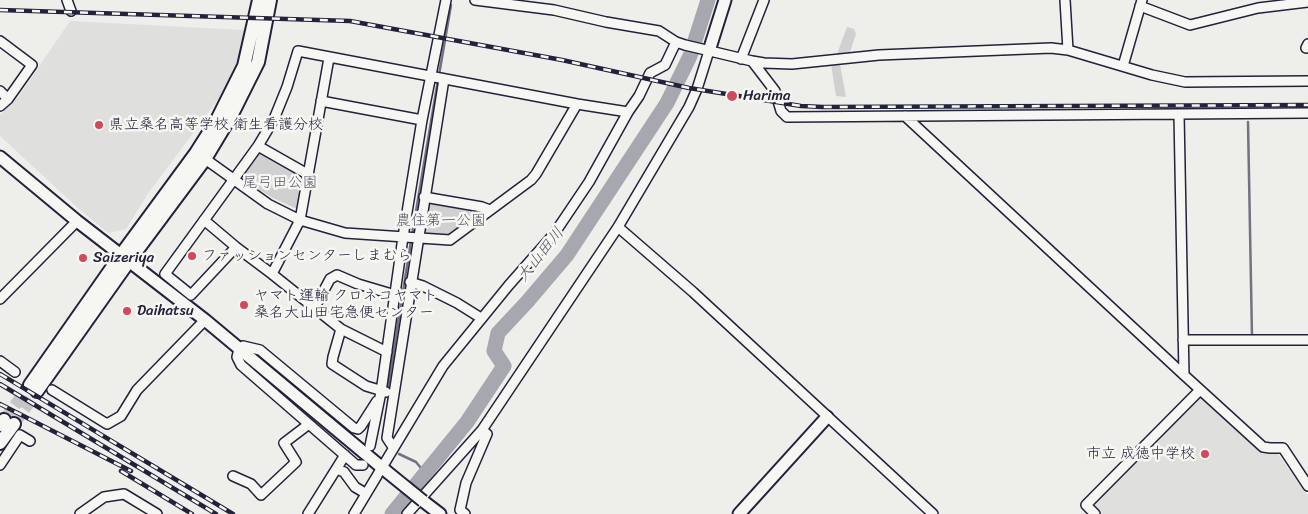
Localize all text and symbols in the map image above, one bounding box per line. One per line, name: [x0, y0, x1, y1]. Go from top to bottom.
place label: Harima: [743, 87, 790, 105]
marker: Harima: [725, 89, 739, 103]
place label: 県立桑名高等学校 衛生看護分校: [109, 116, 323, 134]
marker: 県立桑名高等学校 衛生看護分校: [93, 119, 105, 131]
park label: 尾弓田公園: [243, 174, 317, 192]
park label: 農住第一公園: [396, 212, 486, 230]
water label: 大山田川: [513, 224, 569, 286]
place label: ファッションセンターしまむら: [202, 247, 412, 265]
place label: Saizeriya: [93, 249, 154, 267]
marker: ファッションセンターしまむら: [186, 250, 198, 262]
marker: Saizeriya: [77, 252, 89, 264]
place label: ヤマト運輸 クロネコヤマト 桑名大山田宅急便センター: [254, 287, 438, 322]
marker: ヤマト運輸 クロネコヤマト 桑名大山田宅急便センター: [238, 299, 250, 311]
place label: Daihatsu: [137, 302, 194, 320]
marker: Daihatsu: [121, 305, 133, 317]
place label: 市立 成徳中学校: [1086, 445, 1195, 463]
marker: 市立 成徳中学校: [1199, 448, 1211, 460]

